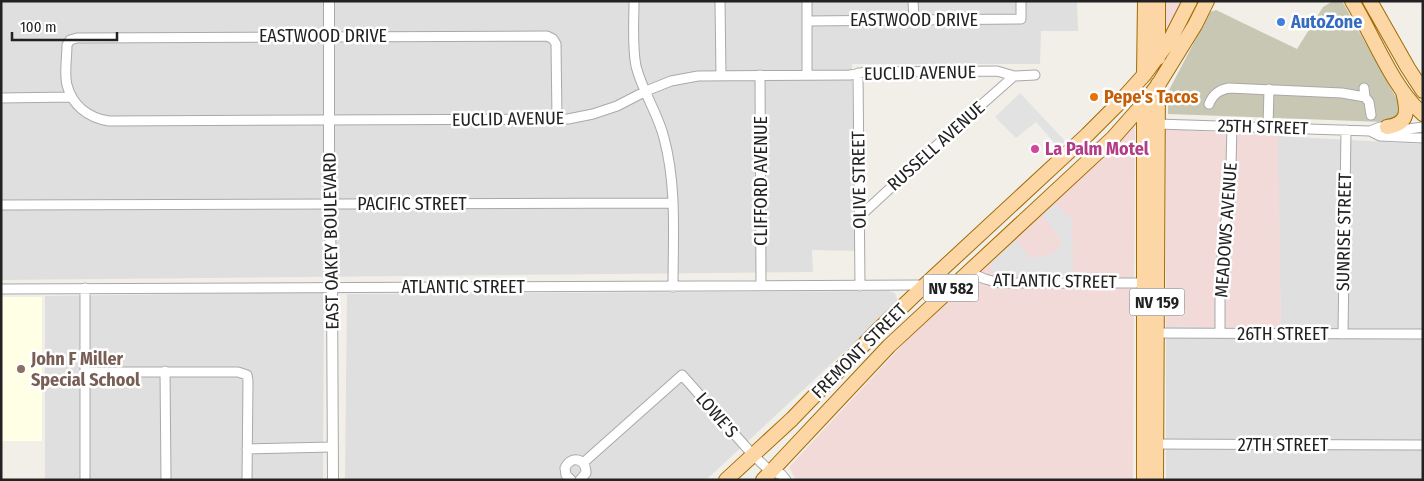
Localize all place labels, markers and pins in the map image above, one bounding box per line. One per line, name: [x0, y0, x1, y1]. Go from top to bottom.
place label: AutoZone: [1290, 11, 1362, 33]
marker: AutoZone: [1275, 16, 1287, 28]
place label: Pepe's Tacos: [1104, 86, 1199, 108]
marker: Pepe's Tacos: [1088, 91, 1100, 103]
place label: La Palm Motel: [1045, 138, 1149, 160]
marker: La Palm Motel: [1029, 143, 1041, 155]
place label: John F Miller Special School: [30, 348, 140, 391]
marker: John F Miller Special School: [15, 363, 27, 375]

